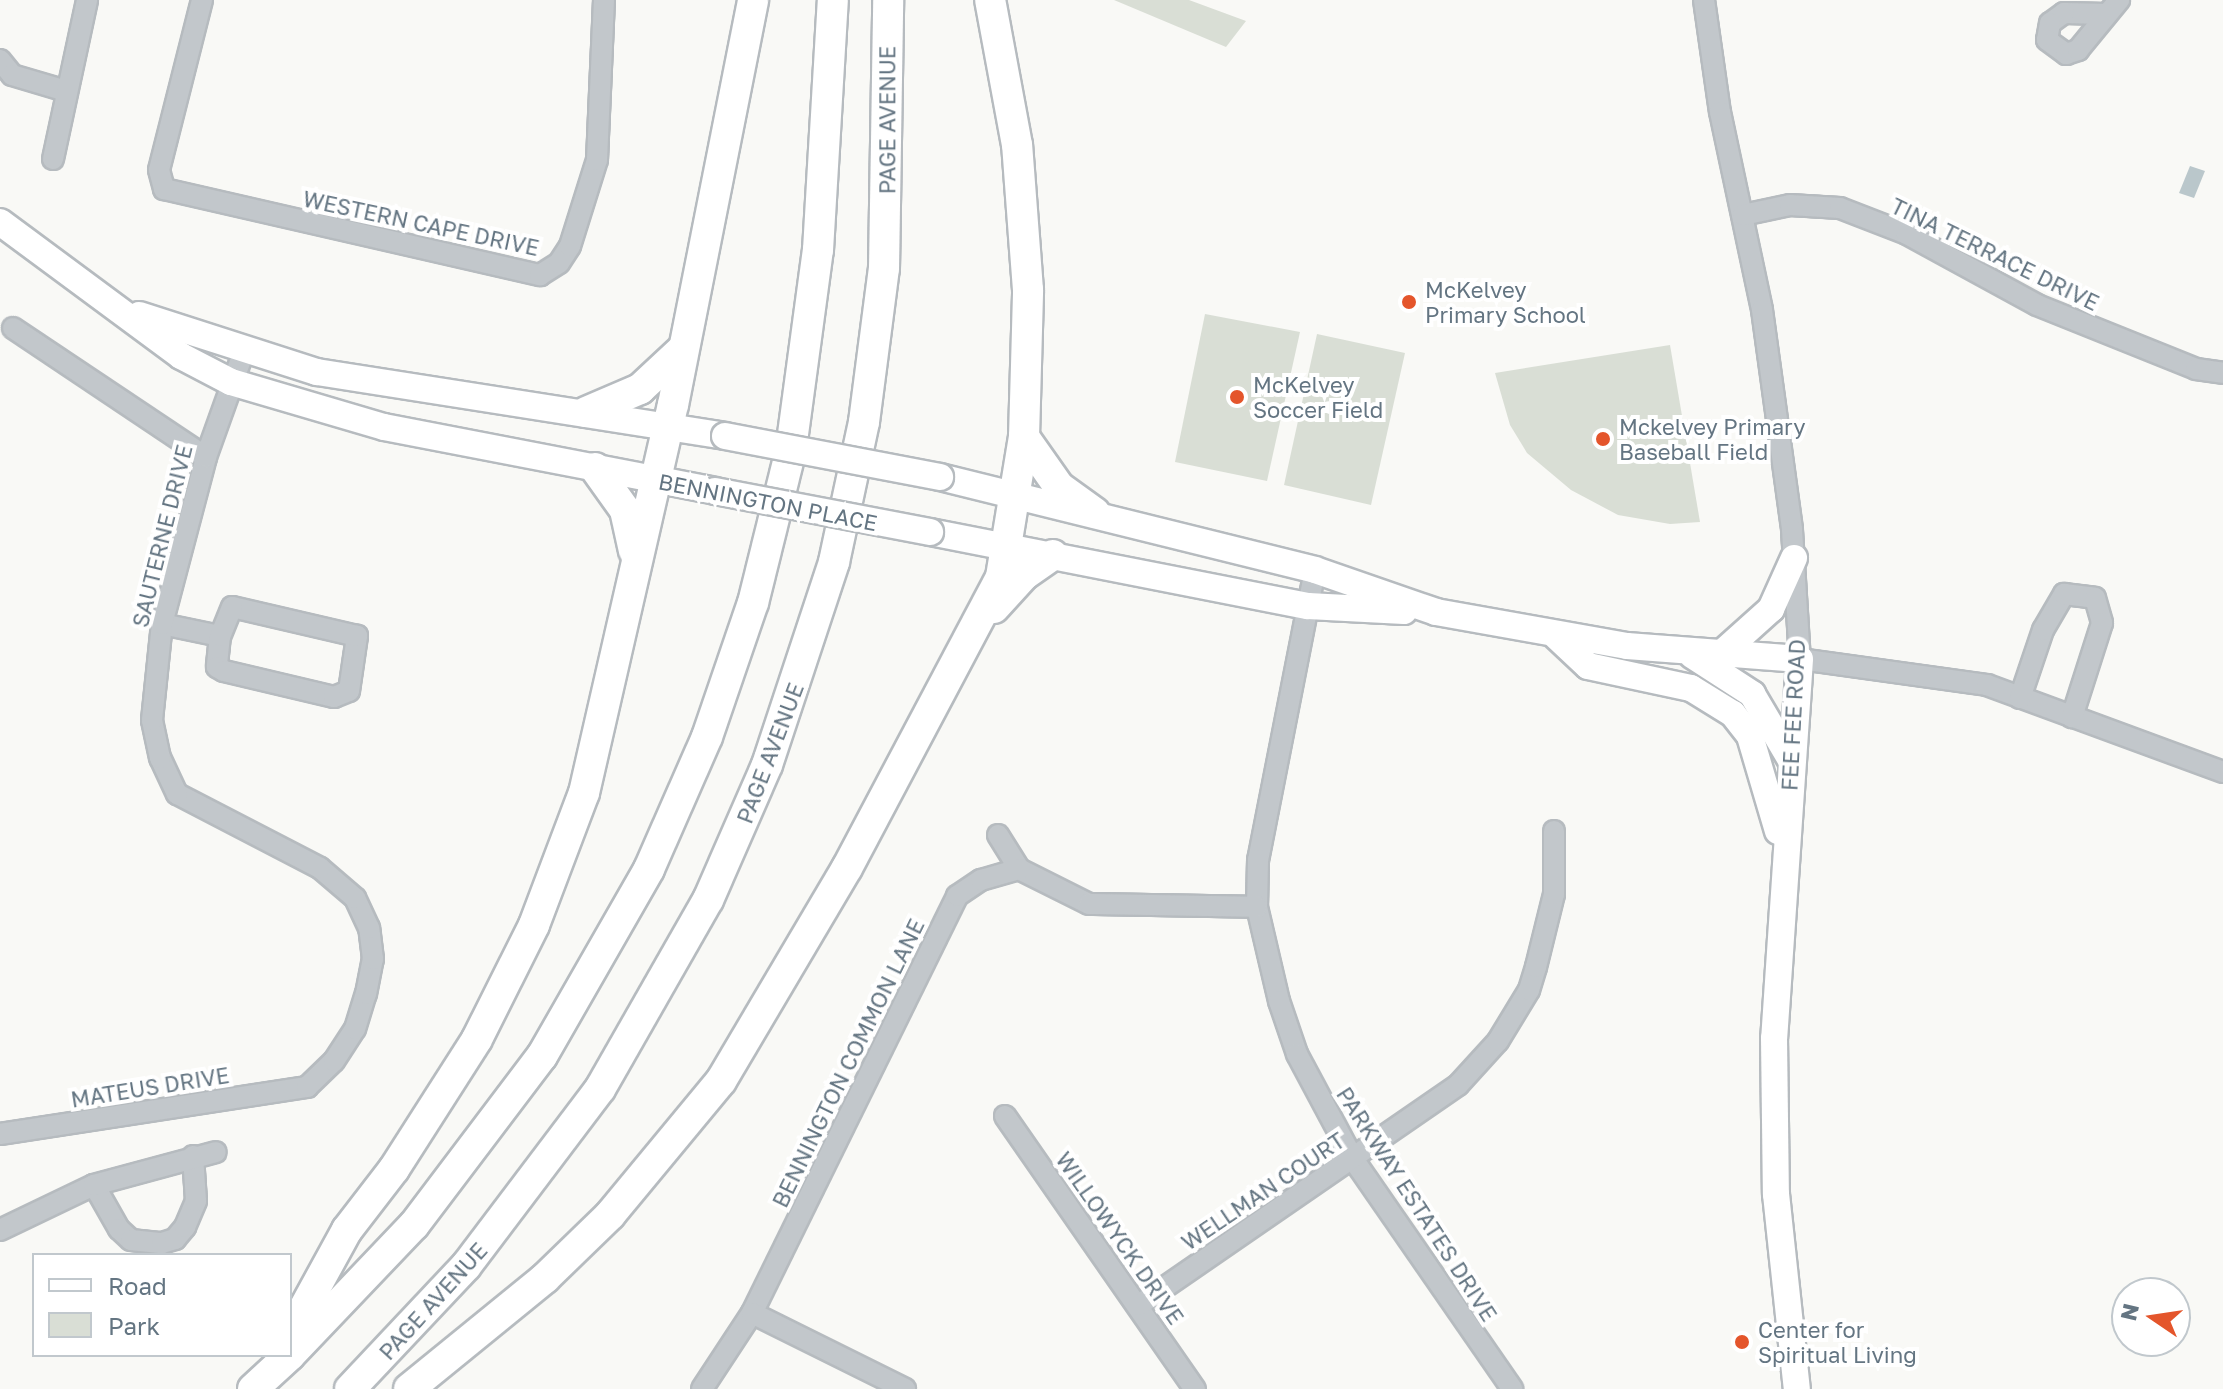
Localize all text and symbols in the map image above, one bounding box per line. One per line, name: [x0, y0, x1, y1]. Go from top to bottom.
street label: PAGE AVENUE: [874, 46, 900, 194]
street label: WESTERN CAPE DRIVE: [301, 185, 541, 261]
street label: TINA TERRACE DRIVE: [1887, 192, 2103, 316]
place label: McKelvey Primary School: [1425, 276, 1586, 328]
marker: McKelvey Primary School: [1400, 293, 1418, 311]
place label: McKelvey Soccer Field: [1253, 371, 1383, 422]
marker: McKelvey Soccer Field: [1228, 388, 1246, 406]
place label: Mckelvey Primary Baseball Field: [1619, 413, 1806, 464]
marker: Mckelvey Primary Baseball Field: [1594, 430, 1612, 448]
street label: SAUTERNE DRIVE: [127, 442, 197, 630]
street label: BENNINGTON PLACE: [656, 468, 880, 536]
street label: FEE FEE ROAD: [1776, 639, 1810, 791]
street label: PAGE AVENUE: [731, 679, 809, 827]
street label: BENNINGTON COMMON LANE: [767, 914, 929, 1212]
street label: MATEUS DRIVE: [69, 1061, 231, 1113]
street label: PARKWAY ESTATES DRIVE: [1331, 1082, 1503, 1326]
street label: WELLMAN COURT: [1176, 1127, 1350, 1255]
street label: WILLOWYCK DRIVE: [1051, 1147, 1189, 1329]
street label: PAGE AVENUE: [374, 1237, 492, 1365]
legend: [32, 1253, 292, 1357]
text: Road: [108, 1271, 167, 1300]
north arrow: [2111, 1277, 2191, 1357]
text: N: [2114, 1301, 2144, 1323]
text: Park: [108, 1311, 160, 1340]
place label: Center for Spiritual Living: [1758, 1316, 1917, 1368]
marker: Center for Spiritual Living: [1733, 1333, 1751, 1351]

